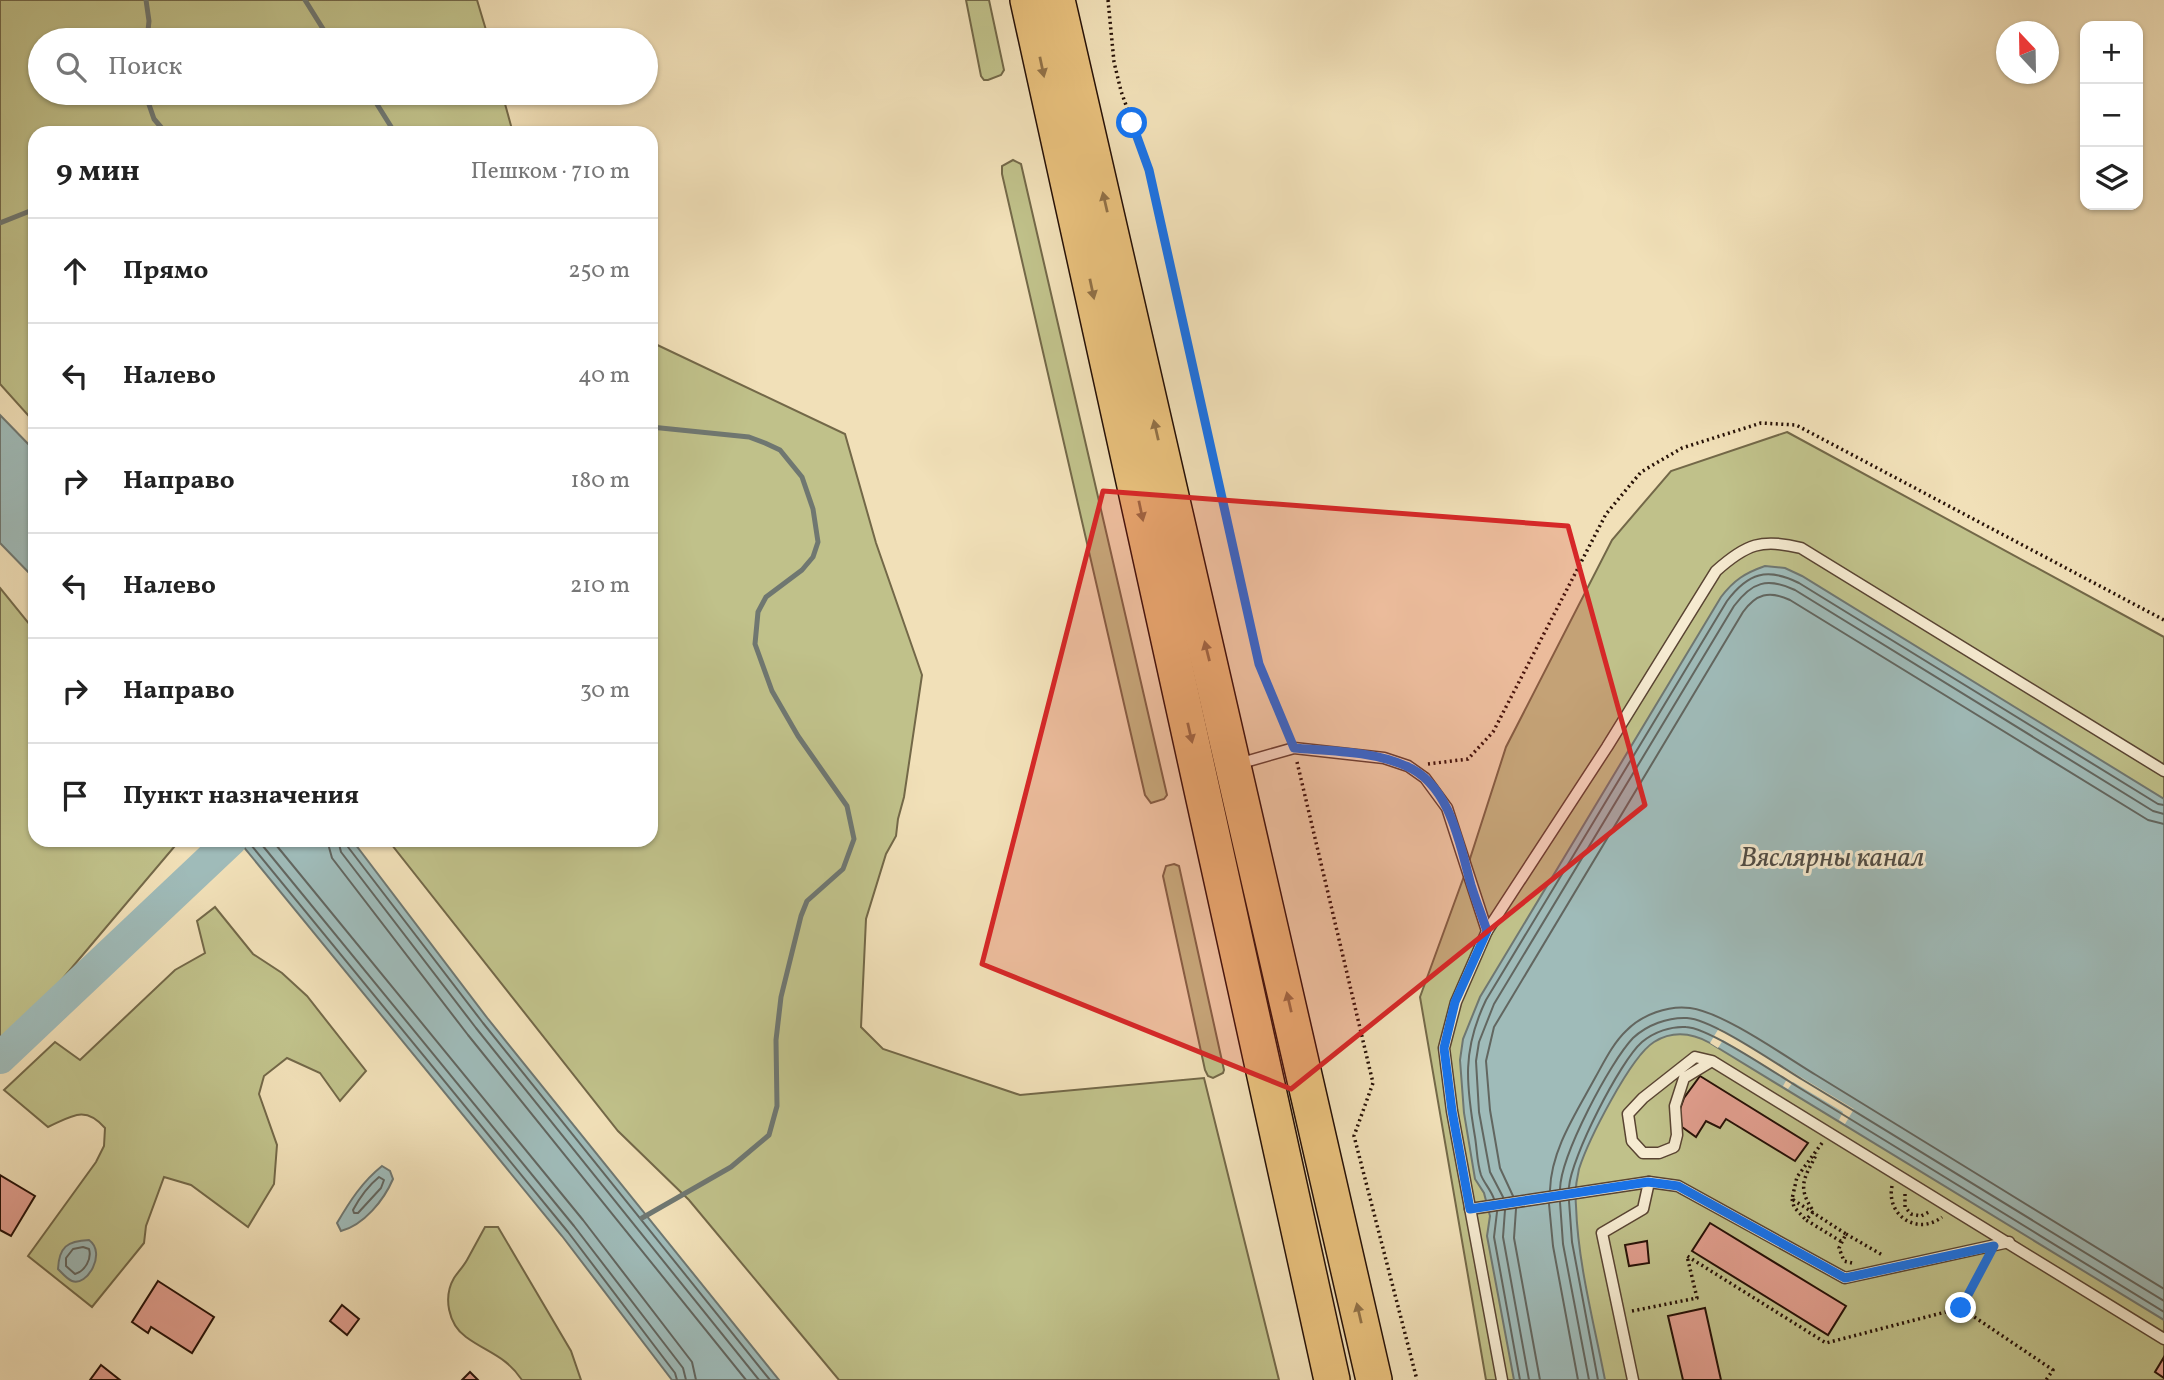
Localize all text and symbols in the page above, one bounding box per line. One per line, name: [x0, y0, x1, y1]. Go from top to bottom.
north arrow: [1996, 21, 2059, 84]
map controls: [2080, 21, 2143, 210]
button: +: [2080, 21, 2143, 84]
search box: [28, 28, 658, 105]
icon: search: [52, 48, 90, 86]
text: Поиск: [108, 49, 182, 85]
one-way arrow: [1037, 56, 1048, 78]
button: −: [2080, 84, 2143, 147]
route start: [1116, 107, 1147, 138]
button: layers: [2080, 147, 2143, 210]
text: 9 мин: [56, 151, 140, 193]
text: Пешком · 710 m: [471, 156, 630, 188]
one-way arrow: [1099, 191, 1110, 213]
icon: ahead: [56, 252, 94, 290]
text: Прямо: [123, 253, 208, 289]
text: 250 m: [568, 255, 630, 287]
one-way arrow: [1086, 278, 1097, 300]
icon: left: [56, 357, 94, 395]
text: Налево: [123, 358, 216, 394]
text: 40 m: [578, 360, 630, 392]
one-way arrow: [1151, 418, 1162, 440]
icon: right: [56, 462, 94, 500]
text: Направо: [123, 463, 235, 499]
text: 180 m: [571, 465, 630, 497]
one-way arrow: [1135, 500, 1146, 522]
icon: left: [56, 567, 94, 605]
text: Налево: [123, 568, 216, 604]
text: 210 m: [570, 570, 630, 602]
one-way arrow: [1201, 640, 1212, 662]
icon: right: [56, 672, 94, 710]
text: Направо: [123, 673, 235, 709]
text: 30 m: [580, 675, 630, 707]
one-way arrow: [1185, 722, 1196, 744]
icon: arrive: [56, 777, 94, 815]
text: Пункт назначения: [123, 778, 359, 814]
water label: Вяслярны канал: [1740, 839, 1924, 878]
one-way arrow: [1283, 991, 1294, 1013]
route end: [1945, 1292, 1976, 1323]
one-way arrow: [1354, 1302, 1365, 1324]

